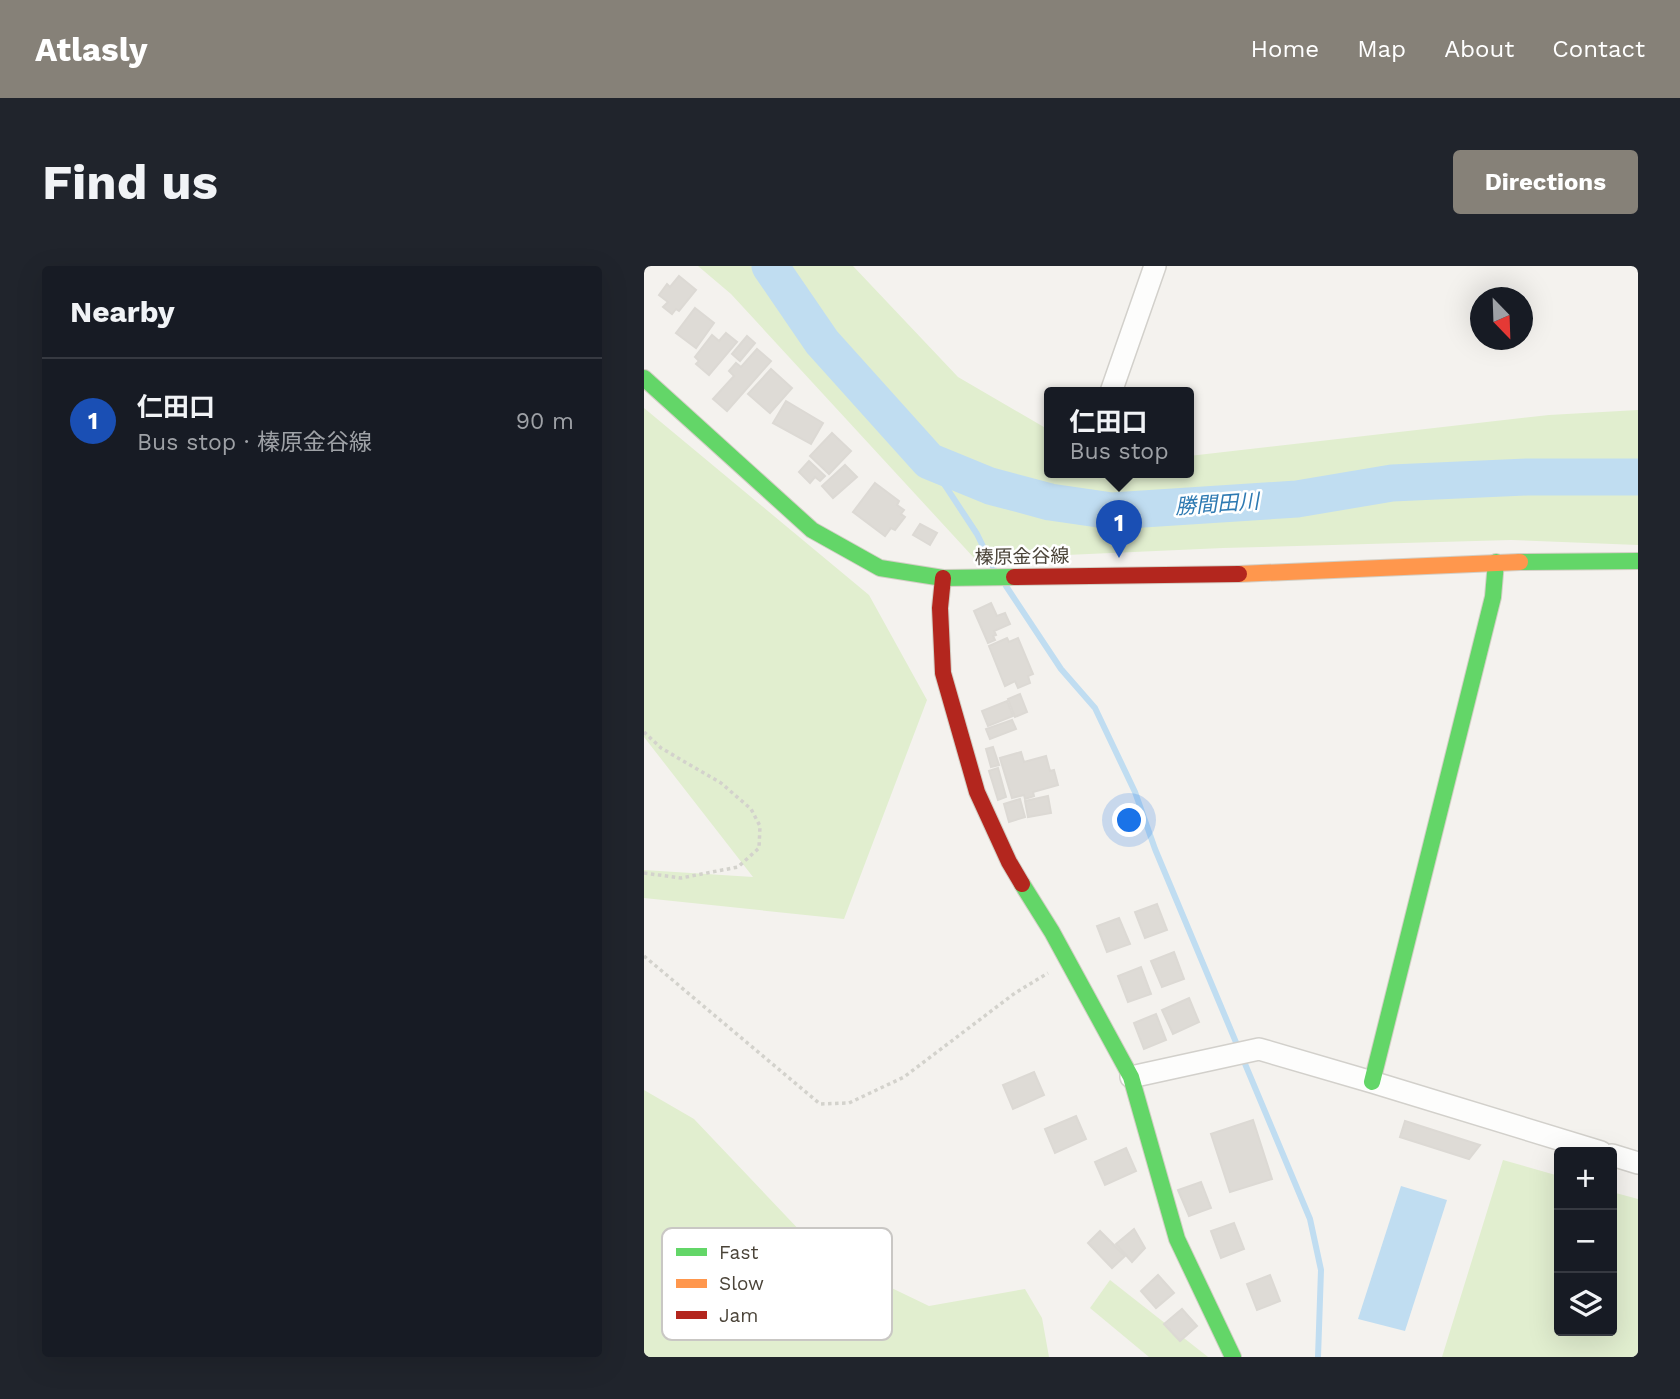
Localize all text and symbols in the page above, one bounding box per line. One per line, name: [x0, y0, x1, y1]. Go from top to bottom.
text: Atlasly: [35, 30, 147, 69]
text: Home: [1251, 35, 1319, 63]
text: Map: [1357, 35, 1406, 63]
text: About: [1444, 35, 1514, 63]
text: Contact: [1552, 35, 1645, 63]
button: Directions: [1453, 150, 1638, 214]
text: Find us: [42, 153, 218, 211]
north arrow: [1470, 287, 1533, 350]
text: Nearby: [70, 294, 175, 329]
popup: [1044, 387, 1194, 478]
text: 仁田口: [137, 392, 215, 422]
text: 仁田口: [1069, 407, 1147, 437]
text: 1: [88, 408, 98, 435]
text: 90 m: [516, 408, 574, 435]
text: Bus stop · 榛原金谷線: [137, 429, 372, 456]
text: Bus stop: [1069, 438, 1169, 465]
water label: 勝間田川: [1174, 488, 1262, 519]
pin: 1: [1096, 500, 1142, 558]
street label: 榛原金谷線: [974, 544, 1070, 569]
your location: [1112, 803, 1146, 837]
map controls: [1554, 1147, 1617, 1336]
button: +: [1554, 1147, 1617, 1210]
button: −: [1554, 1210, 1617, 1273]
legend: [662, 1228, 892, 1340]
text: Fast: [719, 1241, 758, 1264]
text: Slow: [719, 1272, 764, 1295]
button: layers: [1554, 1273, 1617, 1336]
text: Jam: [719, 1304, 758, 1327]

